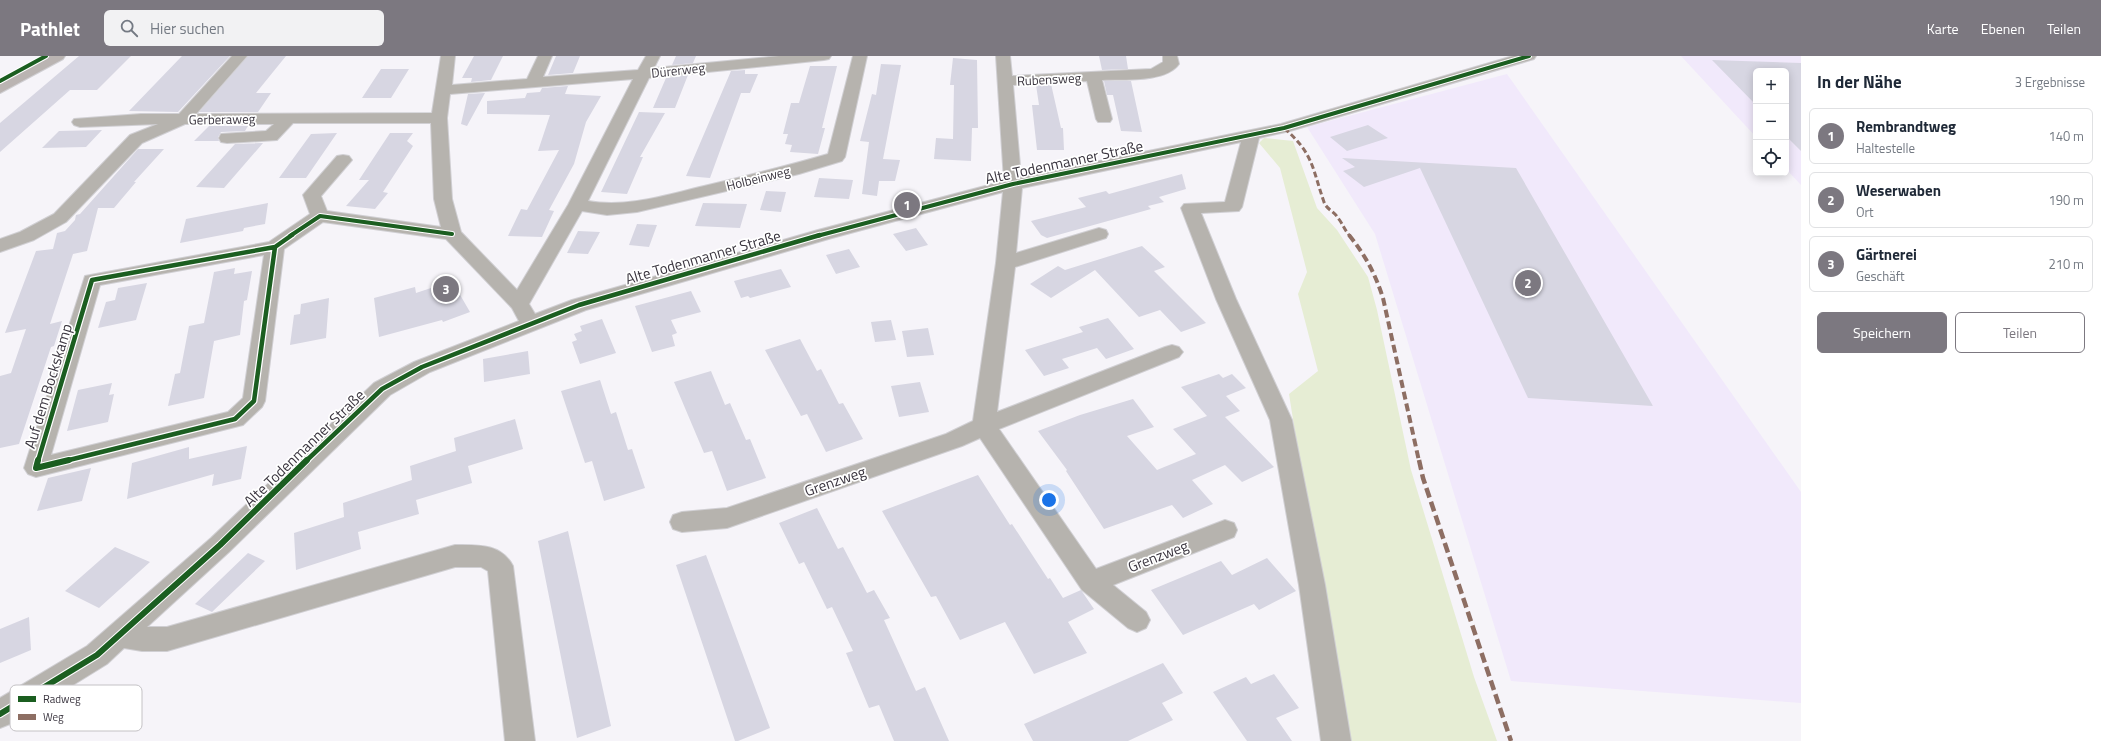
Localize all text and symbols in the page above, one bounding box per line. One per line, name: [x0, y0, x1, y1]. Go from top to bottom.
search box: [104, 10, 384, 46]
text: Pathlet: [20, 14, 80, 43]
icon: search: [118, 17, 140, 39]
text: Hier suchen: [150, 17, 225, 40]
text: Karte: [1927, 18, 1959, 39]
text: Ebenen: [1981, 18, 2025, 39]
text: Teilen: [2047, 18, 2081, 39]
street label: Dürerweg: [650, 57, 706, 83]
street label: Rubensweg: [1016, 67, 1082, 91]
map controls: [1753, 68, 1789, 176]
button: +: [1753, 68, 1789, 104]
text: In der Nähe: [1817, 69, 1902, 95]
text: 3 Ergebnisse: [2015, 72, 2085, 92]
button: −: [1753, 104, 1789, 140]
street label: Gerberaweg: [189, 108, 256, 130]
text: Rembrandtweg: [1856, 115, 1956, 138]
text: 1: [1827, 126, 1835, 146]
text: 140 m: [2048, 126, 2084, 146]
street label: Alte Todenmanner Straße: [983, 134, 1145, 190]
text: Haltestelle: [1856, 138, 1915, 158]
button: locate: [1753, 140, 1789, 176]
street label: Holbeinweg: [724, 160, 792, 196]
text: Weserwaben: [1856, 179, 1941, 202]
pin: 1: [894, 190, 920, 220]
text: 2: [1827, 190, 1835, 210]
text: 190 m: [2048, 190, 2084, 210]
text: Ort: [1856, 202, 1874, 222]
street label: Alte Todenmanner Straße: [622, 224, 784, 290]
text: Gärtnerei: [1856, 243, 1917, 266]
text: 3: [1827, 254, 1835, 274]
text: 210 m: [2048, 254, 2084, 274]
text: Geschäft: [1856, 266, 1905, 286]
pin: 2: [1515, 268, 1541, 298]
pin: 3: [433, 274, 459, 304]
button: Speichern: [1817, 312, 1947, 353]
button: Teilen: [1955, 312, 2085, 353]
street label: Auf dem Bockskamp: [18, 321, 78, 451]
street label: Alte Todenmanner Straße: [238, 384, 370, 512]
street label: Grenzweg: [801, 460, 869, 502]
your location: [1039, 490, 1059, 510]
street label: Grenzweg: [1124, 534, 1192, 578]
legend: [10, 685, 142, 731]
text: Radweg: [43, 691, 81, 707]
text: Weg: [43, 709, 64, 725]

